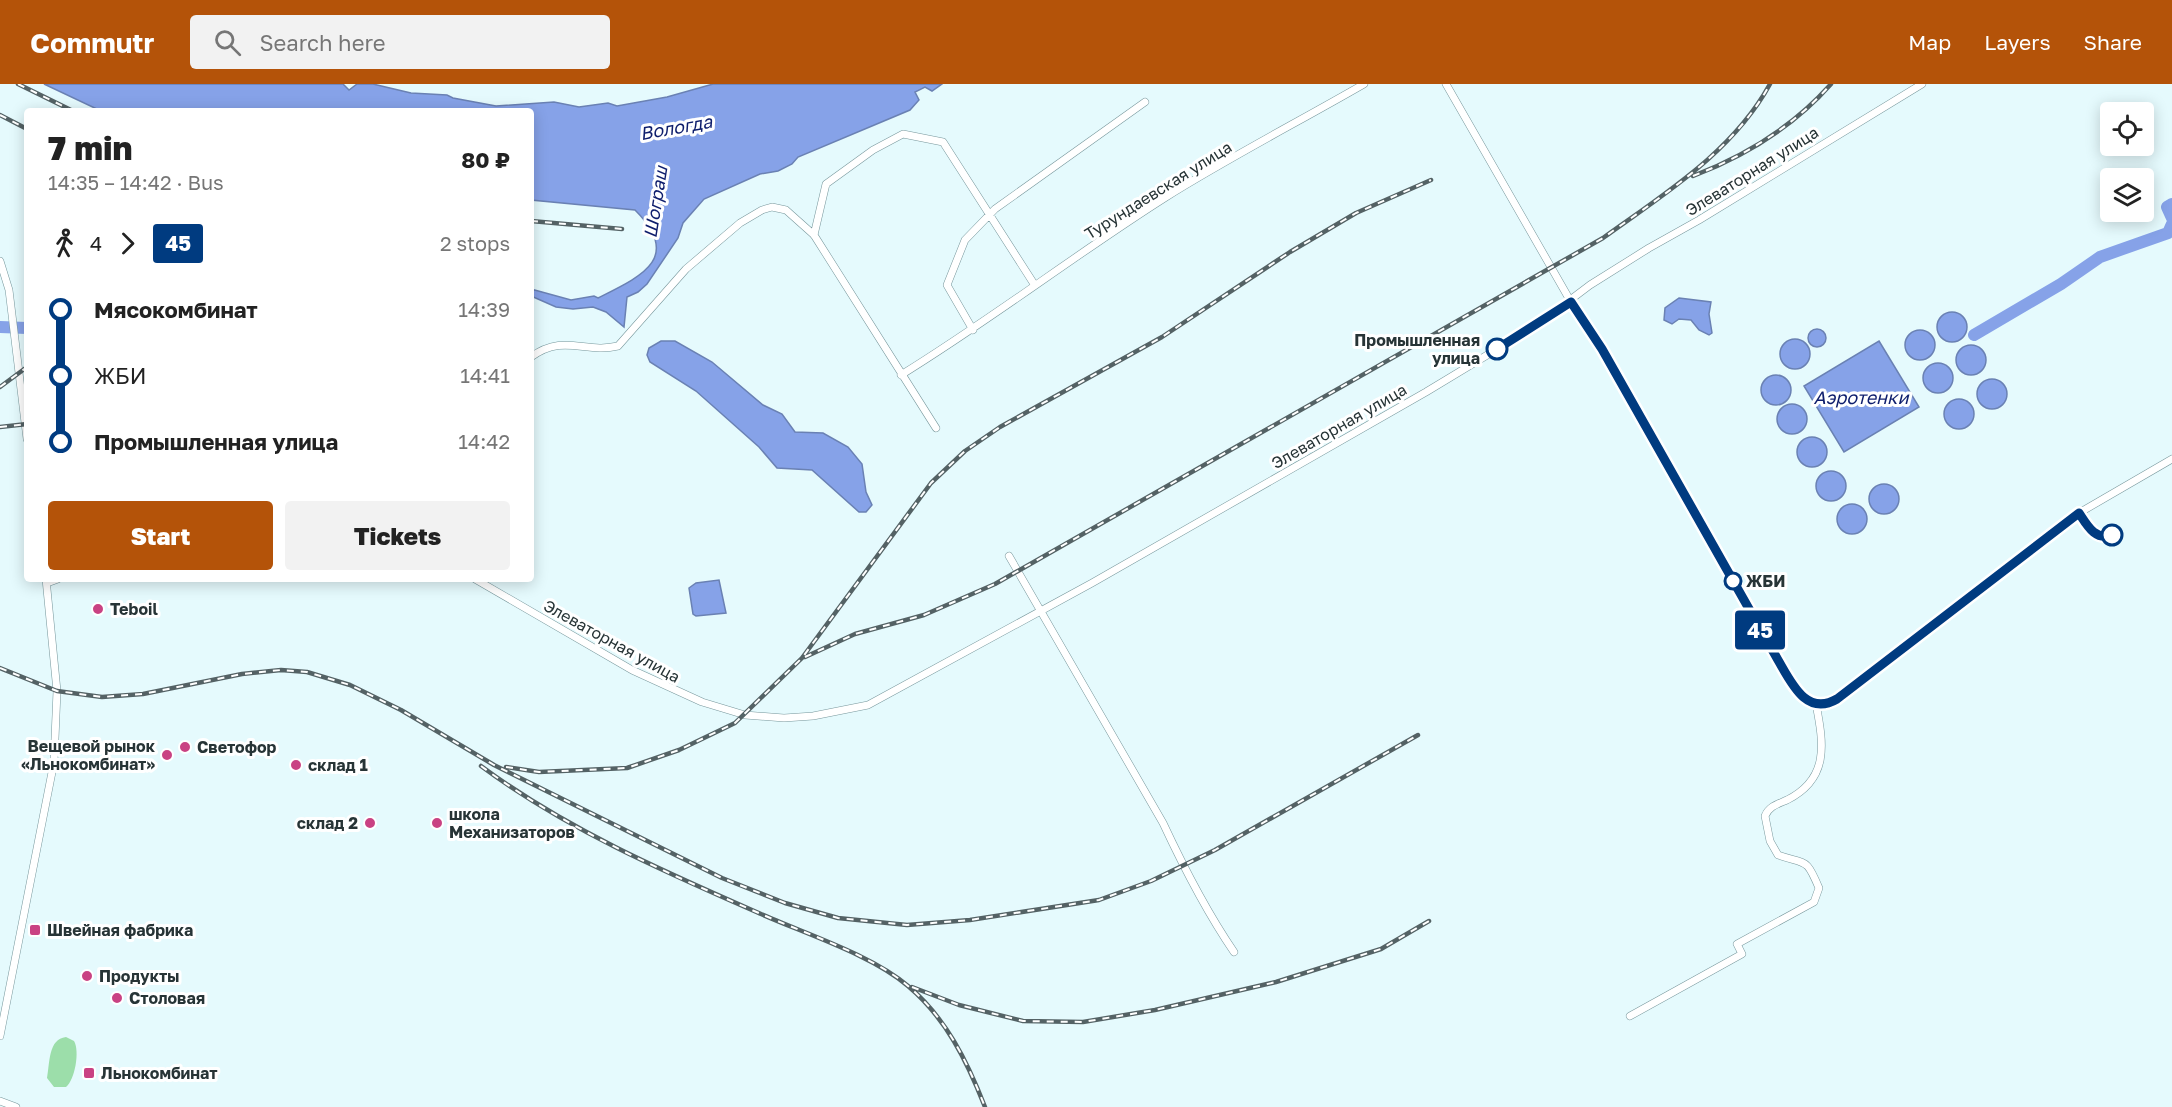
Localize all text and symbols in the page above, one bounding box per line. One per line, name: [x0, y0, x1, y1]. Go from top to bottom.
search box: [190, 15, 610, 69]
text: Commutr: [30, 26, 154, 59]
icon: search: [211, 26, 244, 59]
text: Search here: [259, 29, 386, 56]
text: Map: [1908, 29, 1951, 55]
text: Layers: [1984, 29, 2051, 55]
text: Share: [2084, 29, 2142, 55]
map controls: [2100, 102, 2154, 222]
button: locate: [2100, 102, 2154, 156]
water label: Вологда: [638, 110, 715, 144]
street label: Элеваторная улица: [1682, 122, 1822, 220]
text: 7 min: [48, 128, 132, 167]
street label: Турундаевская улица: [1081, 137, 1235, 243]
text: 80 ₽: [461, 146, 510, 173]
water label: Шограш: [638, 163, 672, 239]
button: layers: [2100, 168, 2154, 222]
text: 14:35 – 14:42 · Bus: [48, 170, 224, 194]
icon: walk: [48, 227, 81, 260]
icon: forward: [111, 227, 144, 260]
text: 45: [165, 230, 191, 256]
text: 4: [90, 231, 102, 255]
text: 2 stops: [440, 231, 510, 255]
text: Мясокомбинат: [94, 296, 258, 323]
text: 14:39: [458, 297, 510, 321]
place label: Промышленная улица: [1354, 330, 1480, 368]
marker: Промышленная улица: [1486, 338, 1508, 360]
text: ЖБИ: [94, 362, 146, 389]
text: 14:41: [460, 363, 510, 387]
street label: Элеваторная улица: [1268, 379, 1410, 473]
water label: Аэротенки: [1814, 386, 1909, 408]
text: Промышленная улица: [94, 428, 338, 455]
text: 14:42: [458, 429, 510, 453]
button: Start: [48, 501, 273, 570]
button: Tickets: [285, 501, 510, 570]
unlabelled marker: [2101, 524, 2123, 546]
place label: ЖБИ: [1746, 571, 1785, 591]
marker: ЖБИ: [1724, 572, 1742, 590]
street label: Элеваторная улица: [540, 595, 684, 687]
place label: Teboil: [110, 599, 158, 619]
marker: Teboil: [91, 602, 105, 616]
line badge: 45: [1733, 610, 1787, 650]
text: 45: [1747, 617, 1773, 643]
place label: Вещевой рынок «Льнокомбинат»: [21, 736, 156, 774]
place label: Светофор: [197, 737, 277, 757]
marker: Светофор: [178, 740, 192, 754]
marker: Вещевой рынок «Льнокомбинат»: [160, 748, 174, 762]
place label: склад 1: [308, 755, 368, 775]
marker: склад 1: [289, 758, 303, 772]
place label: школа Механизаторов: [449, 804, 575, 842]
place label: склад 2: [297, 813, 358, 833]
marker: склад 2: [363, 816, 377, 830]
marker: школа Механизаторов: [430, 816, 444, 830]
place label: Швейная фабрика: [47, 920, 193, 940]
marker: Швейная фабрика: [28, 923, 42, 937]
place label: Продукты: [99, 966, 179, 986]
marker: Продукты: [80, 969, 94, 983]
place label: Столовая: [129, 988, 205, 1008]
marker: Столовая: [110, 991, 124, 1005]
place label: Льнокомбинат: [101, 1063, 218, 1083]
marker: Льнокомбинат: [82, 1066, 96, 1080]

